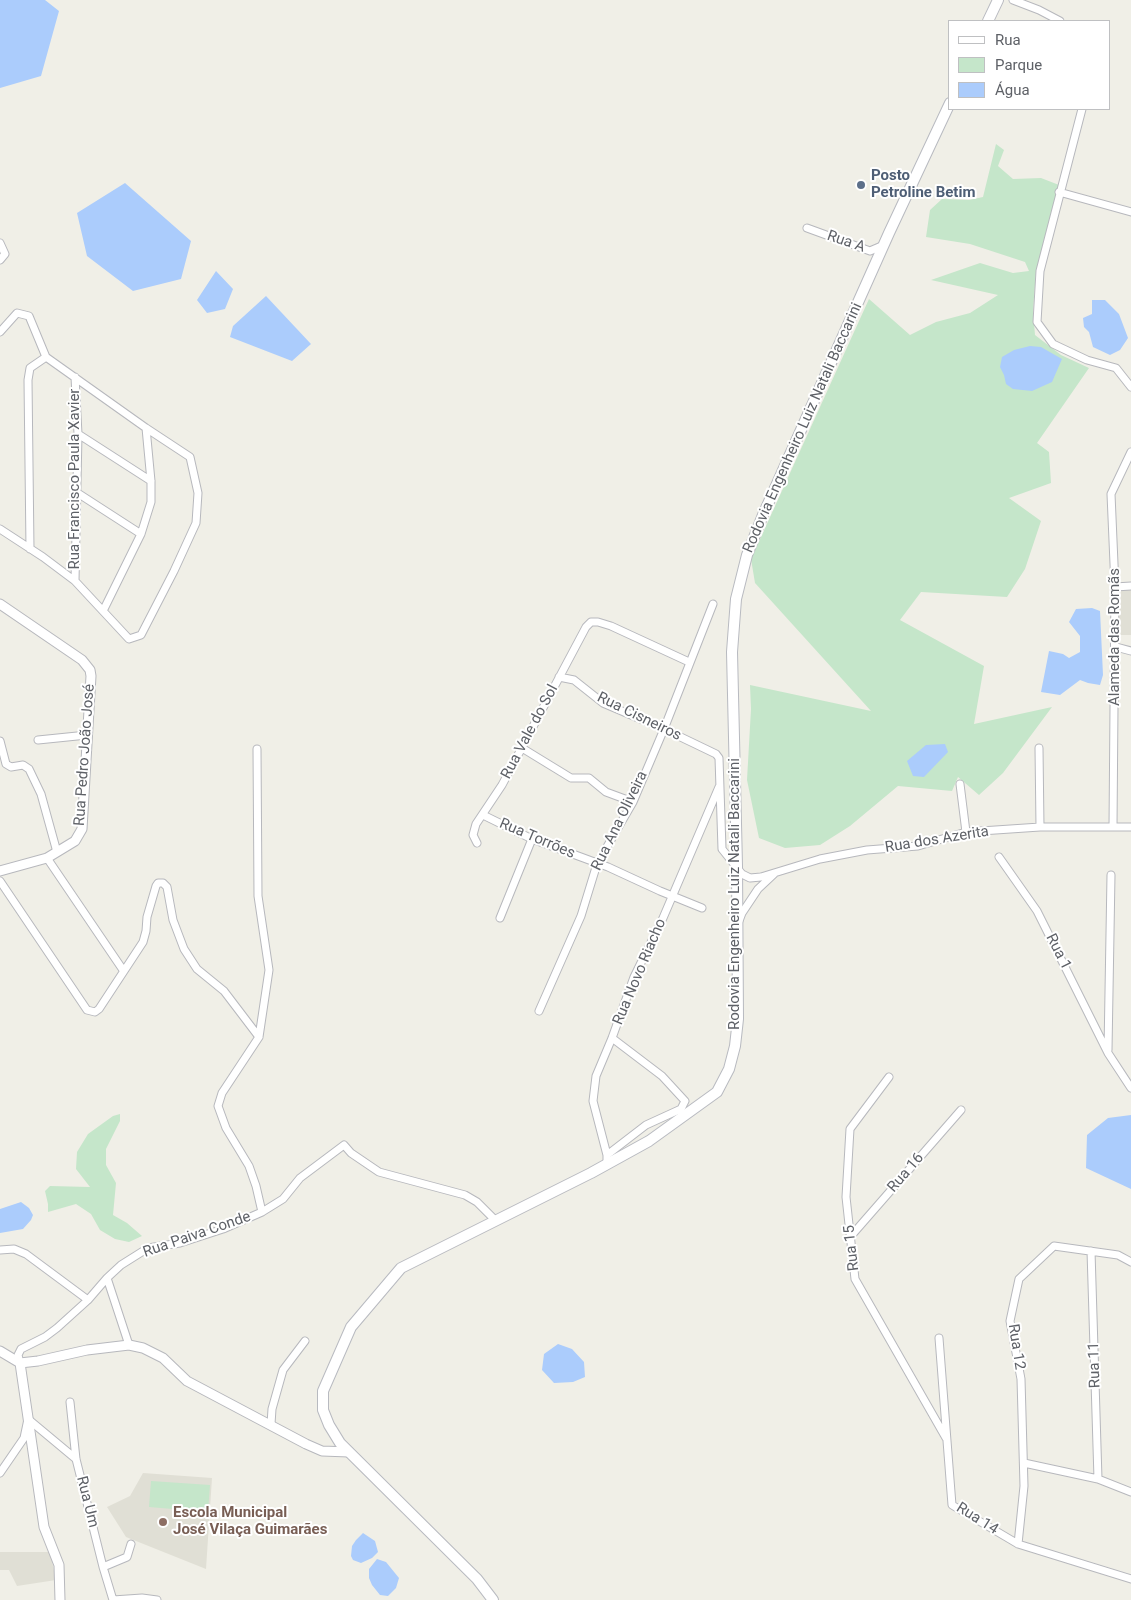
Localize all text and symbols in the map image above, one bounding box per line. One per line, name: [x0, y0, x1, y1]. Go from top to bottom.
legend: [948, 20, 1111, 110]
text: Rua: [995, 31, 1021, 49]
text: Parque: [995, 56, 1042, 74]
text: Água: [995, 81, 1030, 99]
place label: Posto Petroline Betim: [871, 167, 975, 202]
marker: Posto Petroline Betim: [855, 179, 867, 191]
street label: Rua A: [825, 227, 867, 257]
street label: Rodovia Engenheiro Luiz Natali Baccarini: [739, 300, 867, 556]
street label: Rua Francisco Paula Xavier: [66, 389, 84, 569]
street label: Alameda das Romãs: [1106, 568, 1124, 706]
street label: Rua Vale do Sol: [498, 682, 562, 782]
street label: Rua Pedro João José: [71, 683, 99, 827]
street label: Rua Cisneiros: [594, 689, 684, 745]
street label: Rodovia Engenheiro Luiz Natali Baccarini: [726, 758, 744, 1030]
street label: Rua Ana Oliveira: [588, 768, 652, 874]
street label: Rua Torrões: [496, 815, 578, 863]
street label: Rua dos Azerita: [884, 823, 990, 857]
street label: Rua Novo Riacho: [610, 916, 670, 1028]
street label: Rua 1: [1041, 931, 1075, 973]
street label: Rua 16: [884, 1150, 928, 1196]
street label: Rua Paiva Conde: [141, 1208, 253, 1262]
street label: Rua 15: [841, 1224, 863, 1272]
street label: Rua 12: [1003, 1323, 1029, 1371]
street label: Rua 11: [1085, 1342, 1105, 1388]
street label: Rua Um: [72, 1474, 102, 1530]
street label: Rua 14: [953, 1499, 1001, 1539]
place label: Escola Municipal José Vilaça Guimarães: [173, 1504, 327, 1539]
marker: Escola Municipal José Vilaça Guimarães: [157, 1516, 169, 1528]

